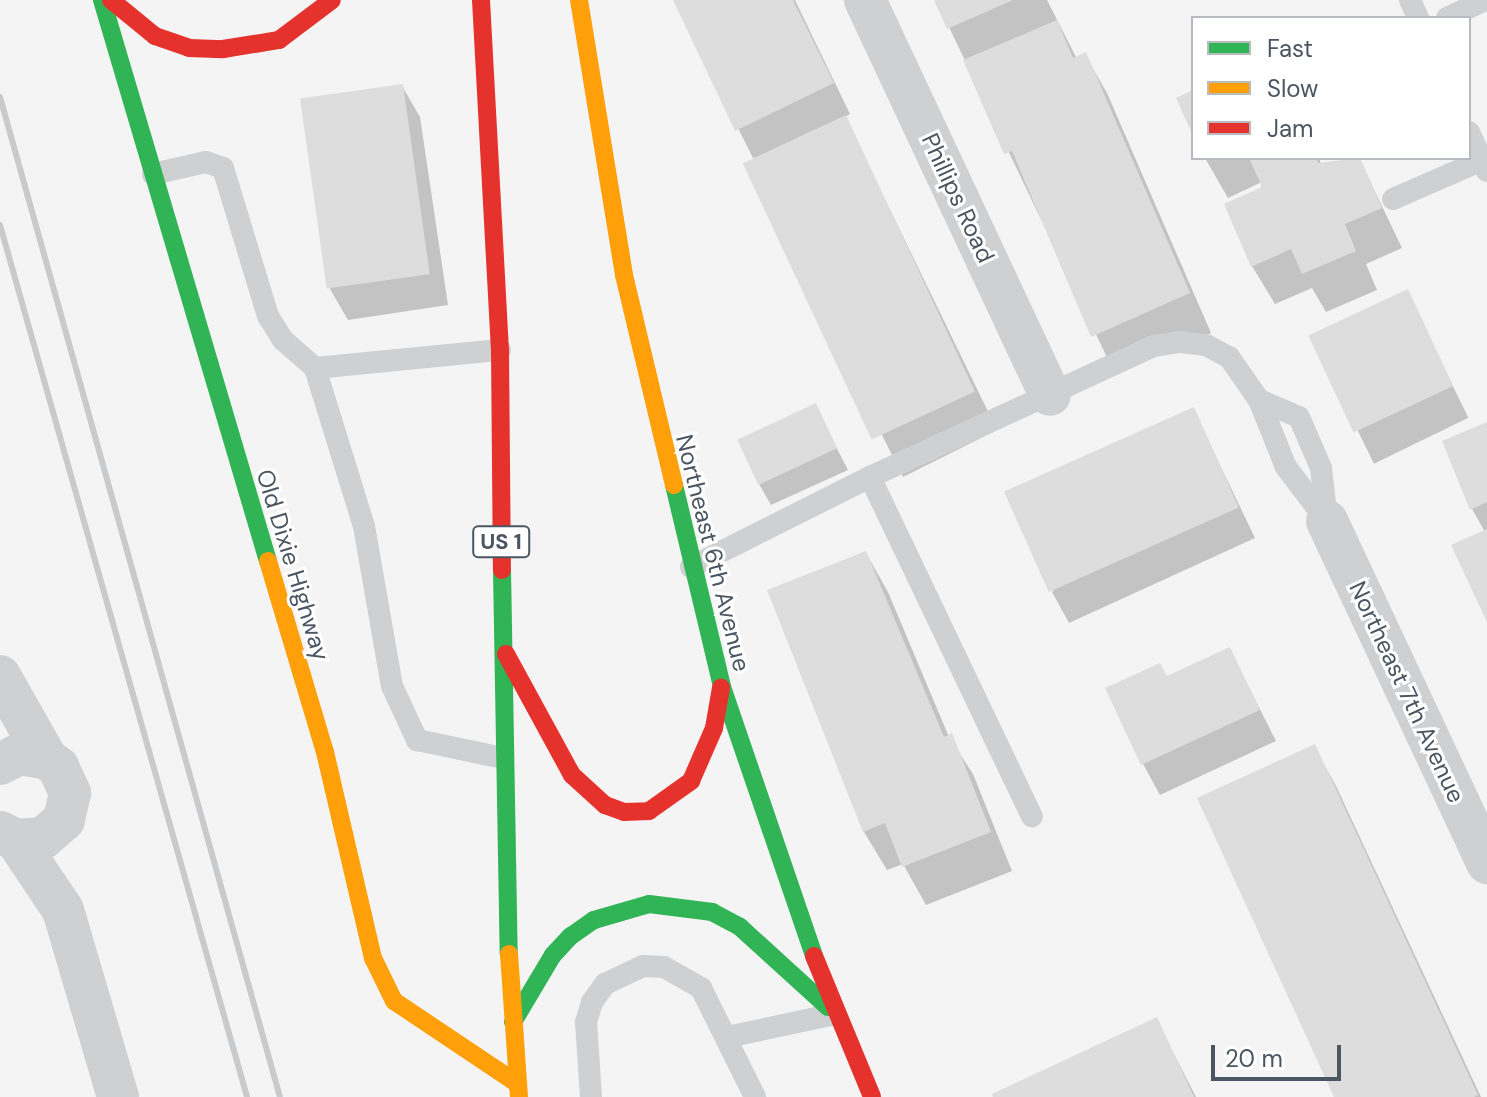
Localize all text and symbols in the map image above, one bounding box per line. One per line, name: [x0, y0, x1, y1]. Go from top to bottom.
legend: [1191, 16, 1471, 160]
text: Fast: [1267, 33, 1313, 64]
text: Slow: [1267, 73, 1318, 104]
text: Jam: [1267, 113, 1313, 144]
street label: Phillips Road: [916, 129, 1000, 267]
street label: Northeast 6th Avenue: [670, 432, 756, 674]
street label: Old Dixie Highway: [250, 466, 336, 664]
road number: US 1: [471, 524, 531, 560]
street label: Northeast 7th Avenue: [1343, 577, 1471, 807]
scale bar: [1215, 1029, 1345, 1079]
text: 20 m: [1225, 1043, 1283, 1074]

